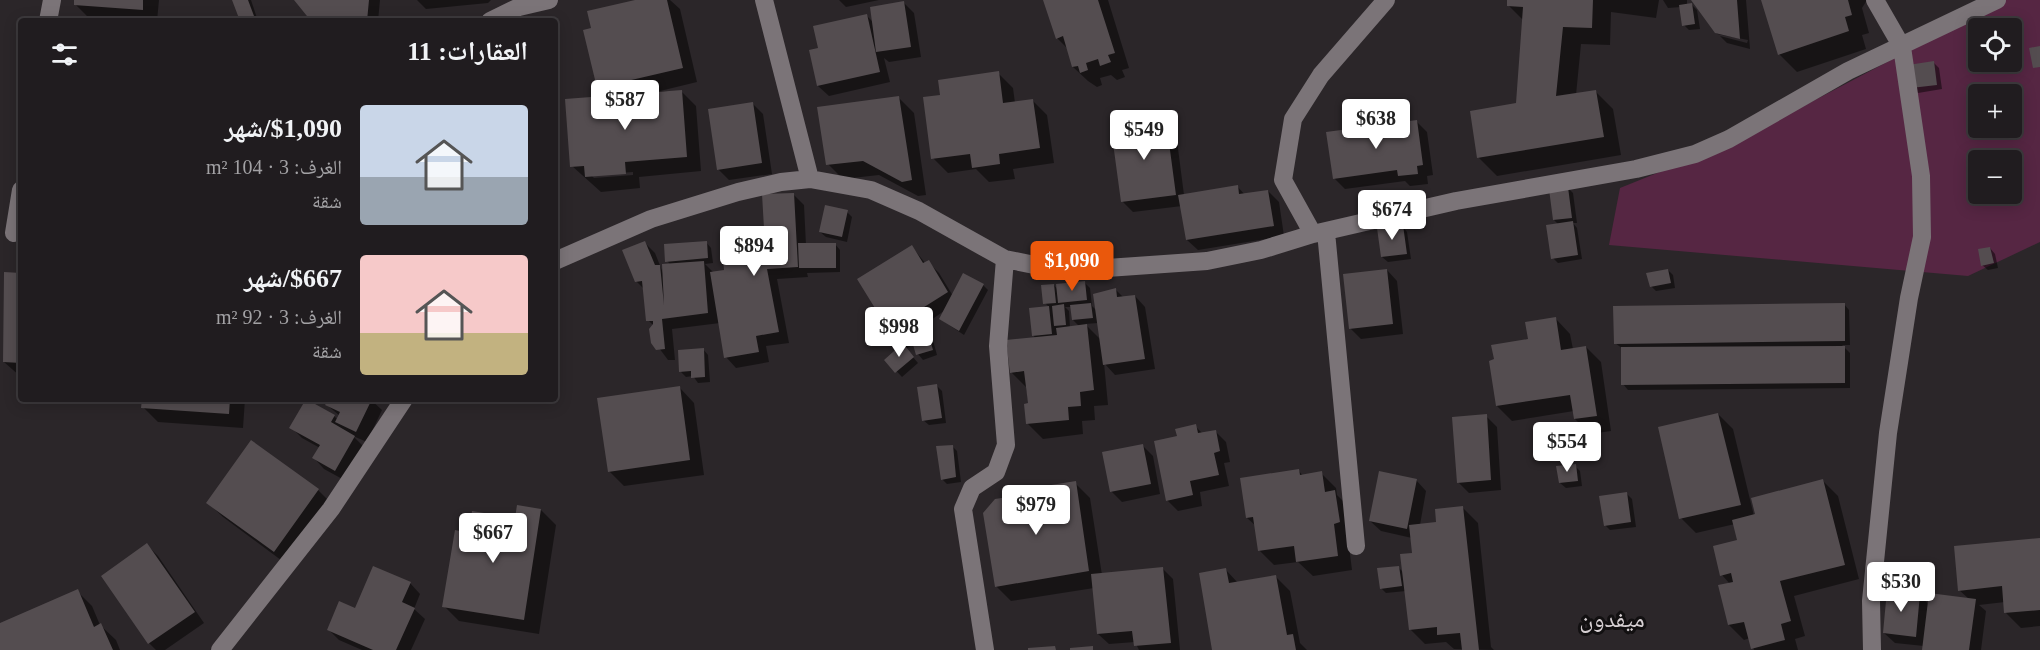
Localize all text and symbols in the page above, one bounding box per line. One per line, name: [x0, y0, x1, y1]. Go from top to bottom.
map controls: [1968, 18, 2022, 204]
button: locate: [1968, 18, 2022, 72]
text: العقارات: 11: [407, 37, 528, 66]
icon: filters: [48, 38, 81, 71]
pin: $587: [589, 80, 661, 131]
button: +: [1968, 84, 2022, 138]
text: $587: [605, 88, 645, 110]
pin: $638: [1340, 99, 1412, 150]
text: $638: [1356, 107, 1396, 129]
pin: $549: [1108, 110, 1180, 161]
text: $1,090/شهر: [224, 114, 342, 143]
text: $549: [1124, 118, 1164, 140]
icon: home: [408, 129, 480, 201]
button: −: [1968, 150, 2022, 204]
text: الغرف: 3 · 104 m²: [206, 156, 342, 178]
text: شقة: [312, 190, 342, 212]
pin: $674: [1356, 190, 1428, 241]
text: $674: [1372, 198, 1412, 220]
pin: $894: [718, 226, 790, 277]
text: $894: [734, 234, 774, 256]
pin: $1,090: [1023, 241, 1121, 292]
text: $1,090: [1045, 249, 1100, 271]
text: $667/شهر: [244, 264, 342, 293]
icon: home: [408, 279, 480, 351]
text: الغرف: 3 · 92 m²: [216, 306, 342, 328]
pin: $998: [863, 307, 935, 358]
text: $998: [879, 315, 919, 337]
text: شقة: [312, 340, 342, 362]
pin: $554: [1531, 422, 1603, 473]
text: $554: [1547, 430, 1587, 452]
pin: $979: [1000, 485, 1072, 536]
text: $979: [1016, 493, 1056, 515]
pin: $667: [457, 513, 529, 564]
text: $667: [473, 521, 513, 543]
pin: $530: [1865, 562, 1937, 613]
text: $530: [1881, 570, 1921, 592]
district label: ميفدون: [1579, 606, 1645, 633]

